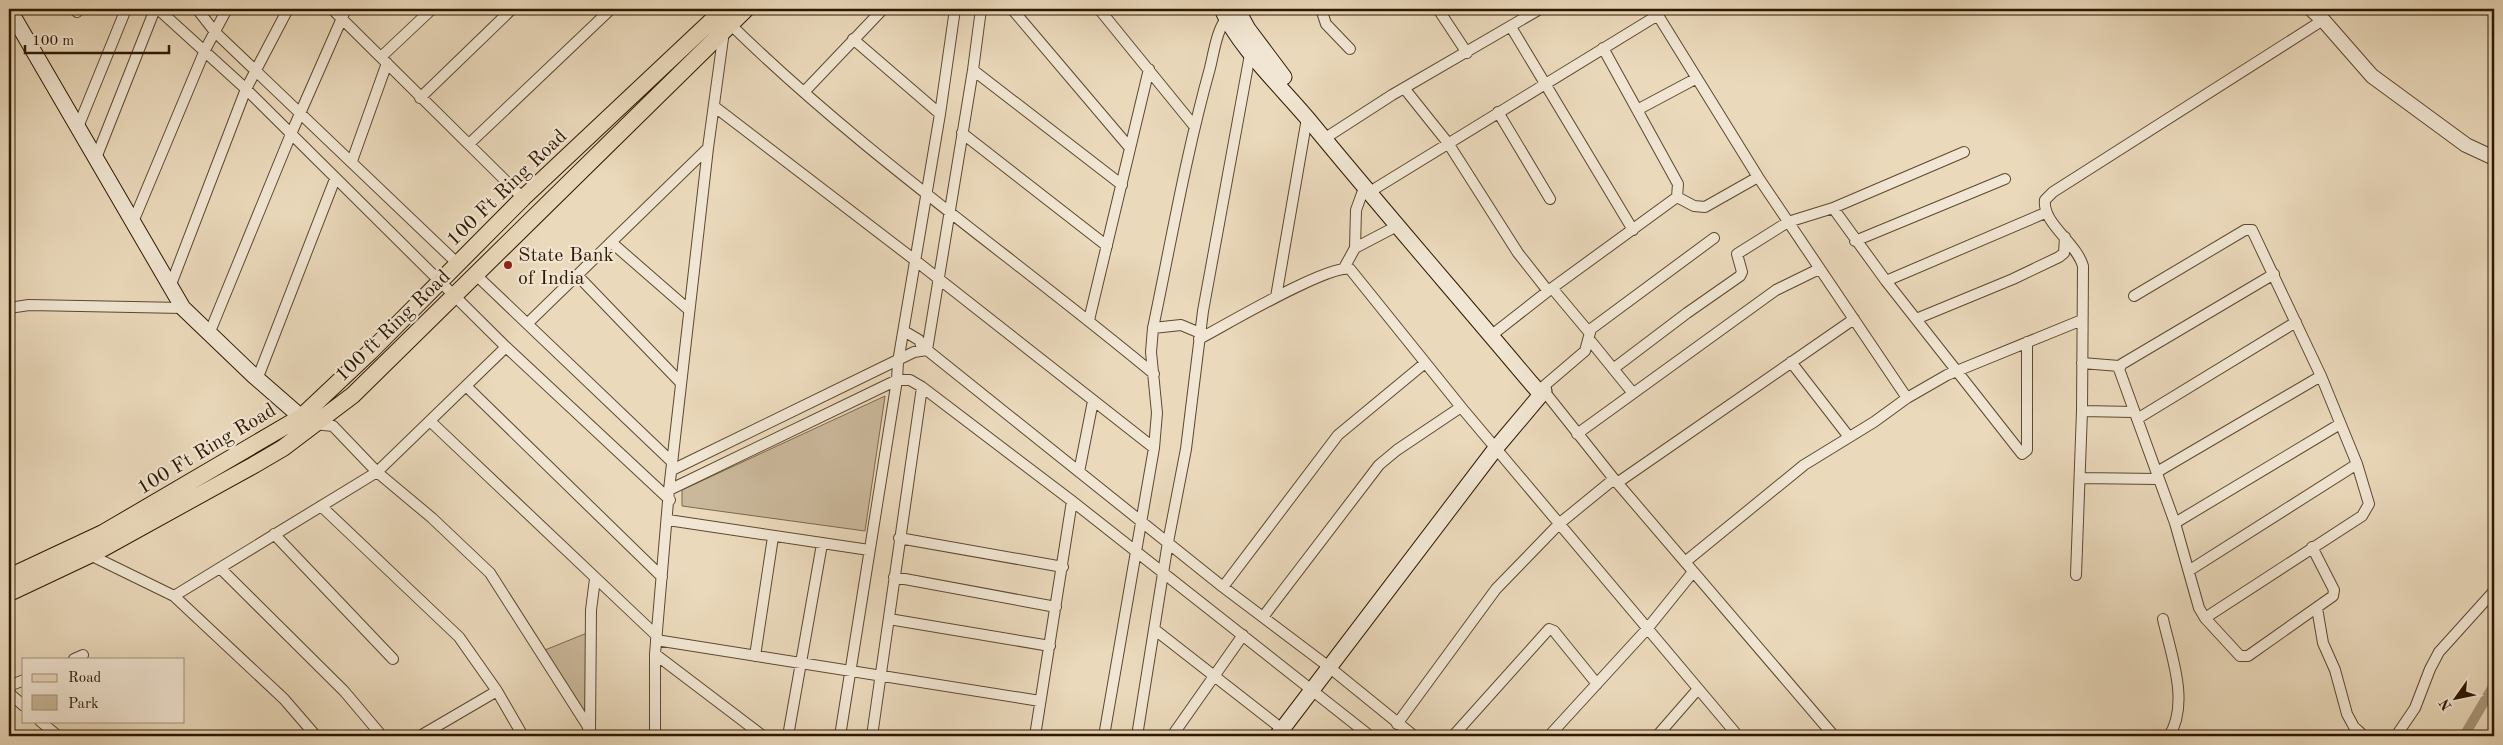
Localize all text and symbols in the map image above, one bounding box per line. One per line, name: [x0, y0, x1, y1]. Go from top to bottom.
scale bar: [25, 22, 169, 54]
text: 100 m: [32, 34, 74, 49]
street label: 100 Ft Ring Road: [444, 126, 571, 251]
place label: State Bank of India: [518, 246, 614, 289]
marker: State Bank of India: [502, 259, 514, 271]
street label: 100 ft Ring Road: [332, 267, 455, 386]
street label: 100 Ft Ring Road: [134, 400, 280, 499]
legend: [22, 658, 185, 722]
text: Road: [68, 671, 102, 686]
north arrow: [2430, 672, 2480, 722]
text: N: [2437, 696, 2455, 713]
text: Park: [68, 697, 99, 712]

